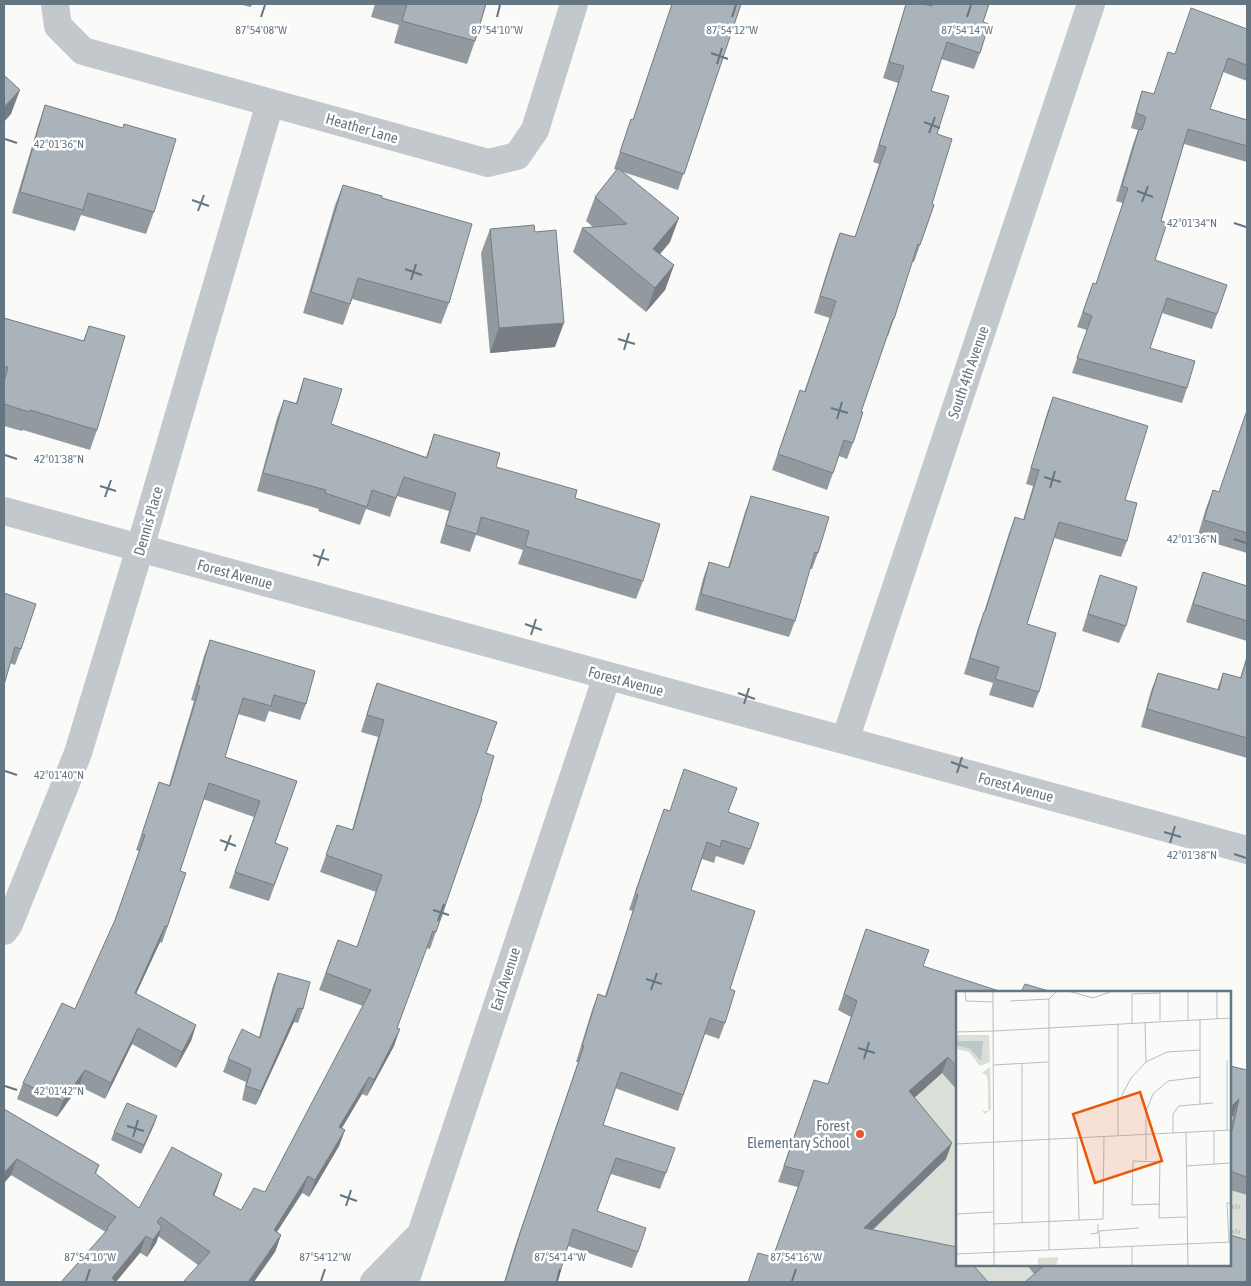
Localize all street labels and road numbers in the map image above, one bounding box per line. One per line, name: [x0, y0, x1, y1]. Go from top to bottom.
street label: Heather Lane: [324, 110, 400, 146]
street label: South 4th Avenue: [944, 323, 992, 420]
street label: Dennis Place: [130, 484, 166, 558]
street label: Forest Avenue: [195, 556, 275, 592]
street label: Forest Avenue: [586, 663, 666, 699]
street label: Forest Avenue: [976, 769, 1056, 805]
street label: Earl Avenue: [487, 945, 523, 1013]

